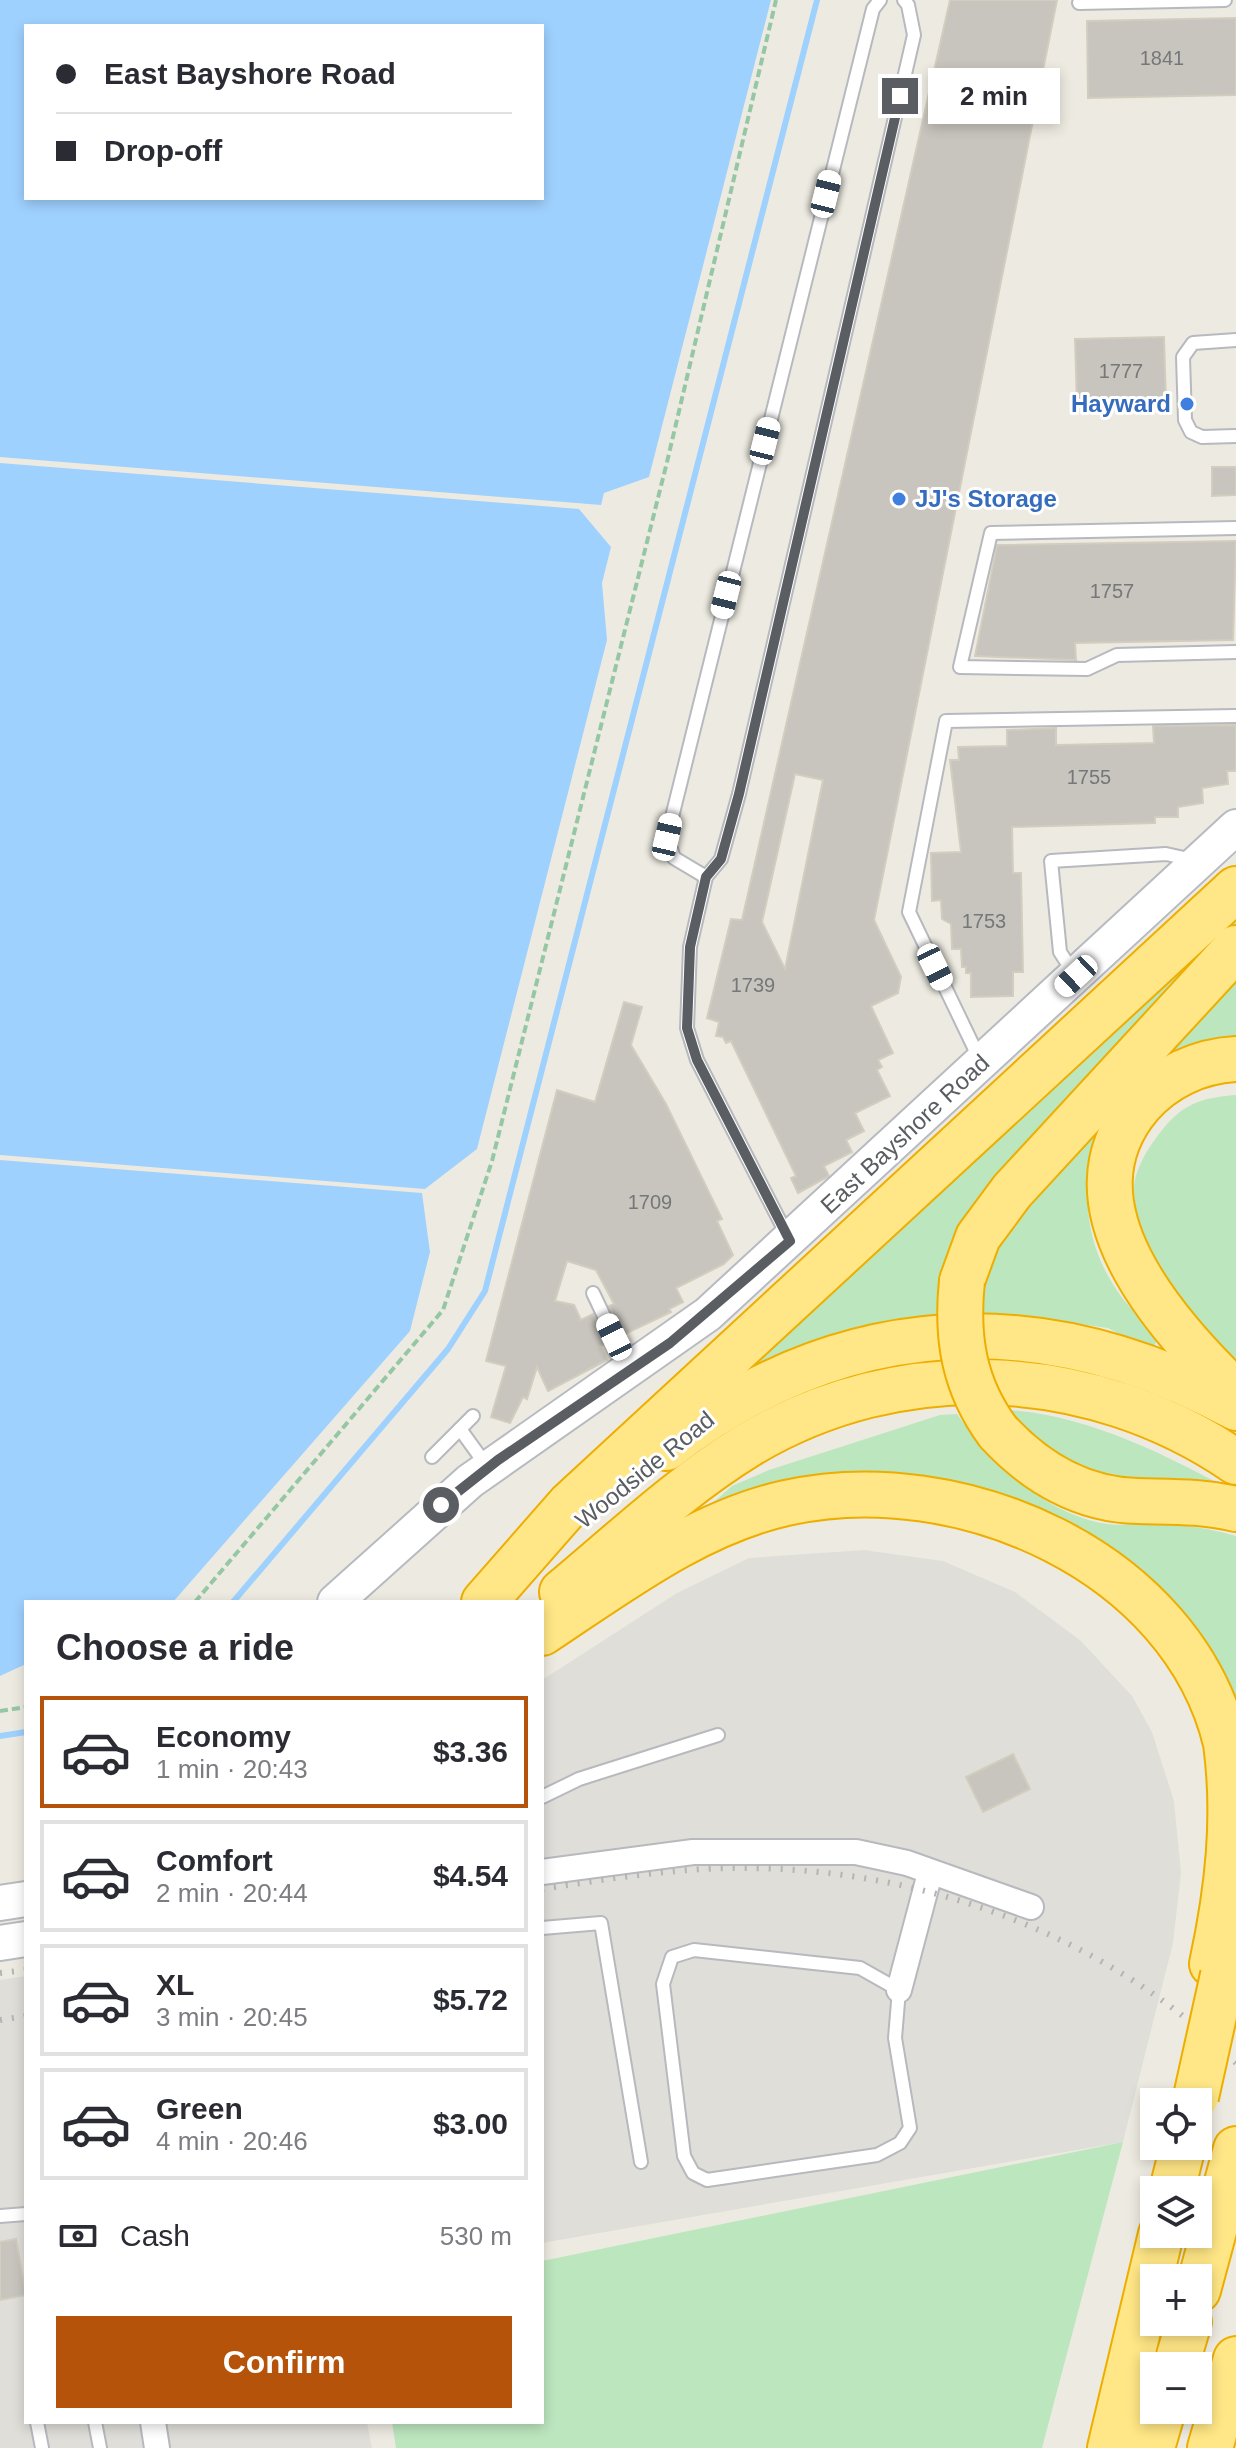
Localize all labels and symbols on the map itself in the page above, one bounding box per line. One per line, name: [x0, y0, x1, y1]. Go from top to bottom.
house number: 1841: [1140, 47, 1184, 69]
callout: 2 min: [928, 68, 1060, 124]
route end: [882, 78, 918, 114]
car: [809, 168, 843, 220]
house number: 1777: [1099, 360, 1143, 382]
place label: Hayward: [1071, 390, 1171, 417]
marker: Hayward: [1178, 395, 1196, 413]
car: [748, 415, 782, 467]
place label: JJ's Storage: [915, 485, 1057, 512]
marker: JJ's Storage: [890, 490, 908, 508]
car: [709, 569, 743, 621]
house number: 1757: [1090, 580, 1134, 602]
house number: 1755: [1067, 766, 1111, 788]
car: [650, 811, 684, 863]
house number: 1753: [962, 910, 1006, 932]
car: [914, 940, 956, 994]
car: [1050, 951, 1102, 1001]
house number: 1739: [731, 974, 775, 996]
street label: East Bayshore Road: [815, 1049, 994, 1219]
house number: 1709: [628, 1191, 672, 1213]
car: [593, 1310, 635, 1364]
street label: Woodside Road: [570, 1406, 719, 1534]
route start: [423, 1487, 459, 1523]

